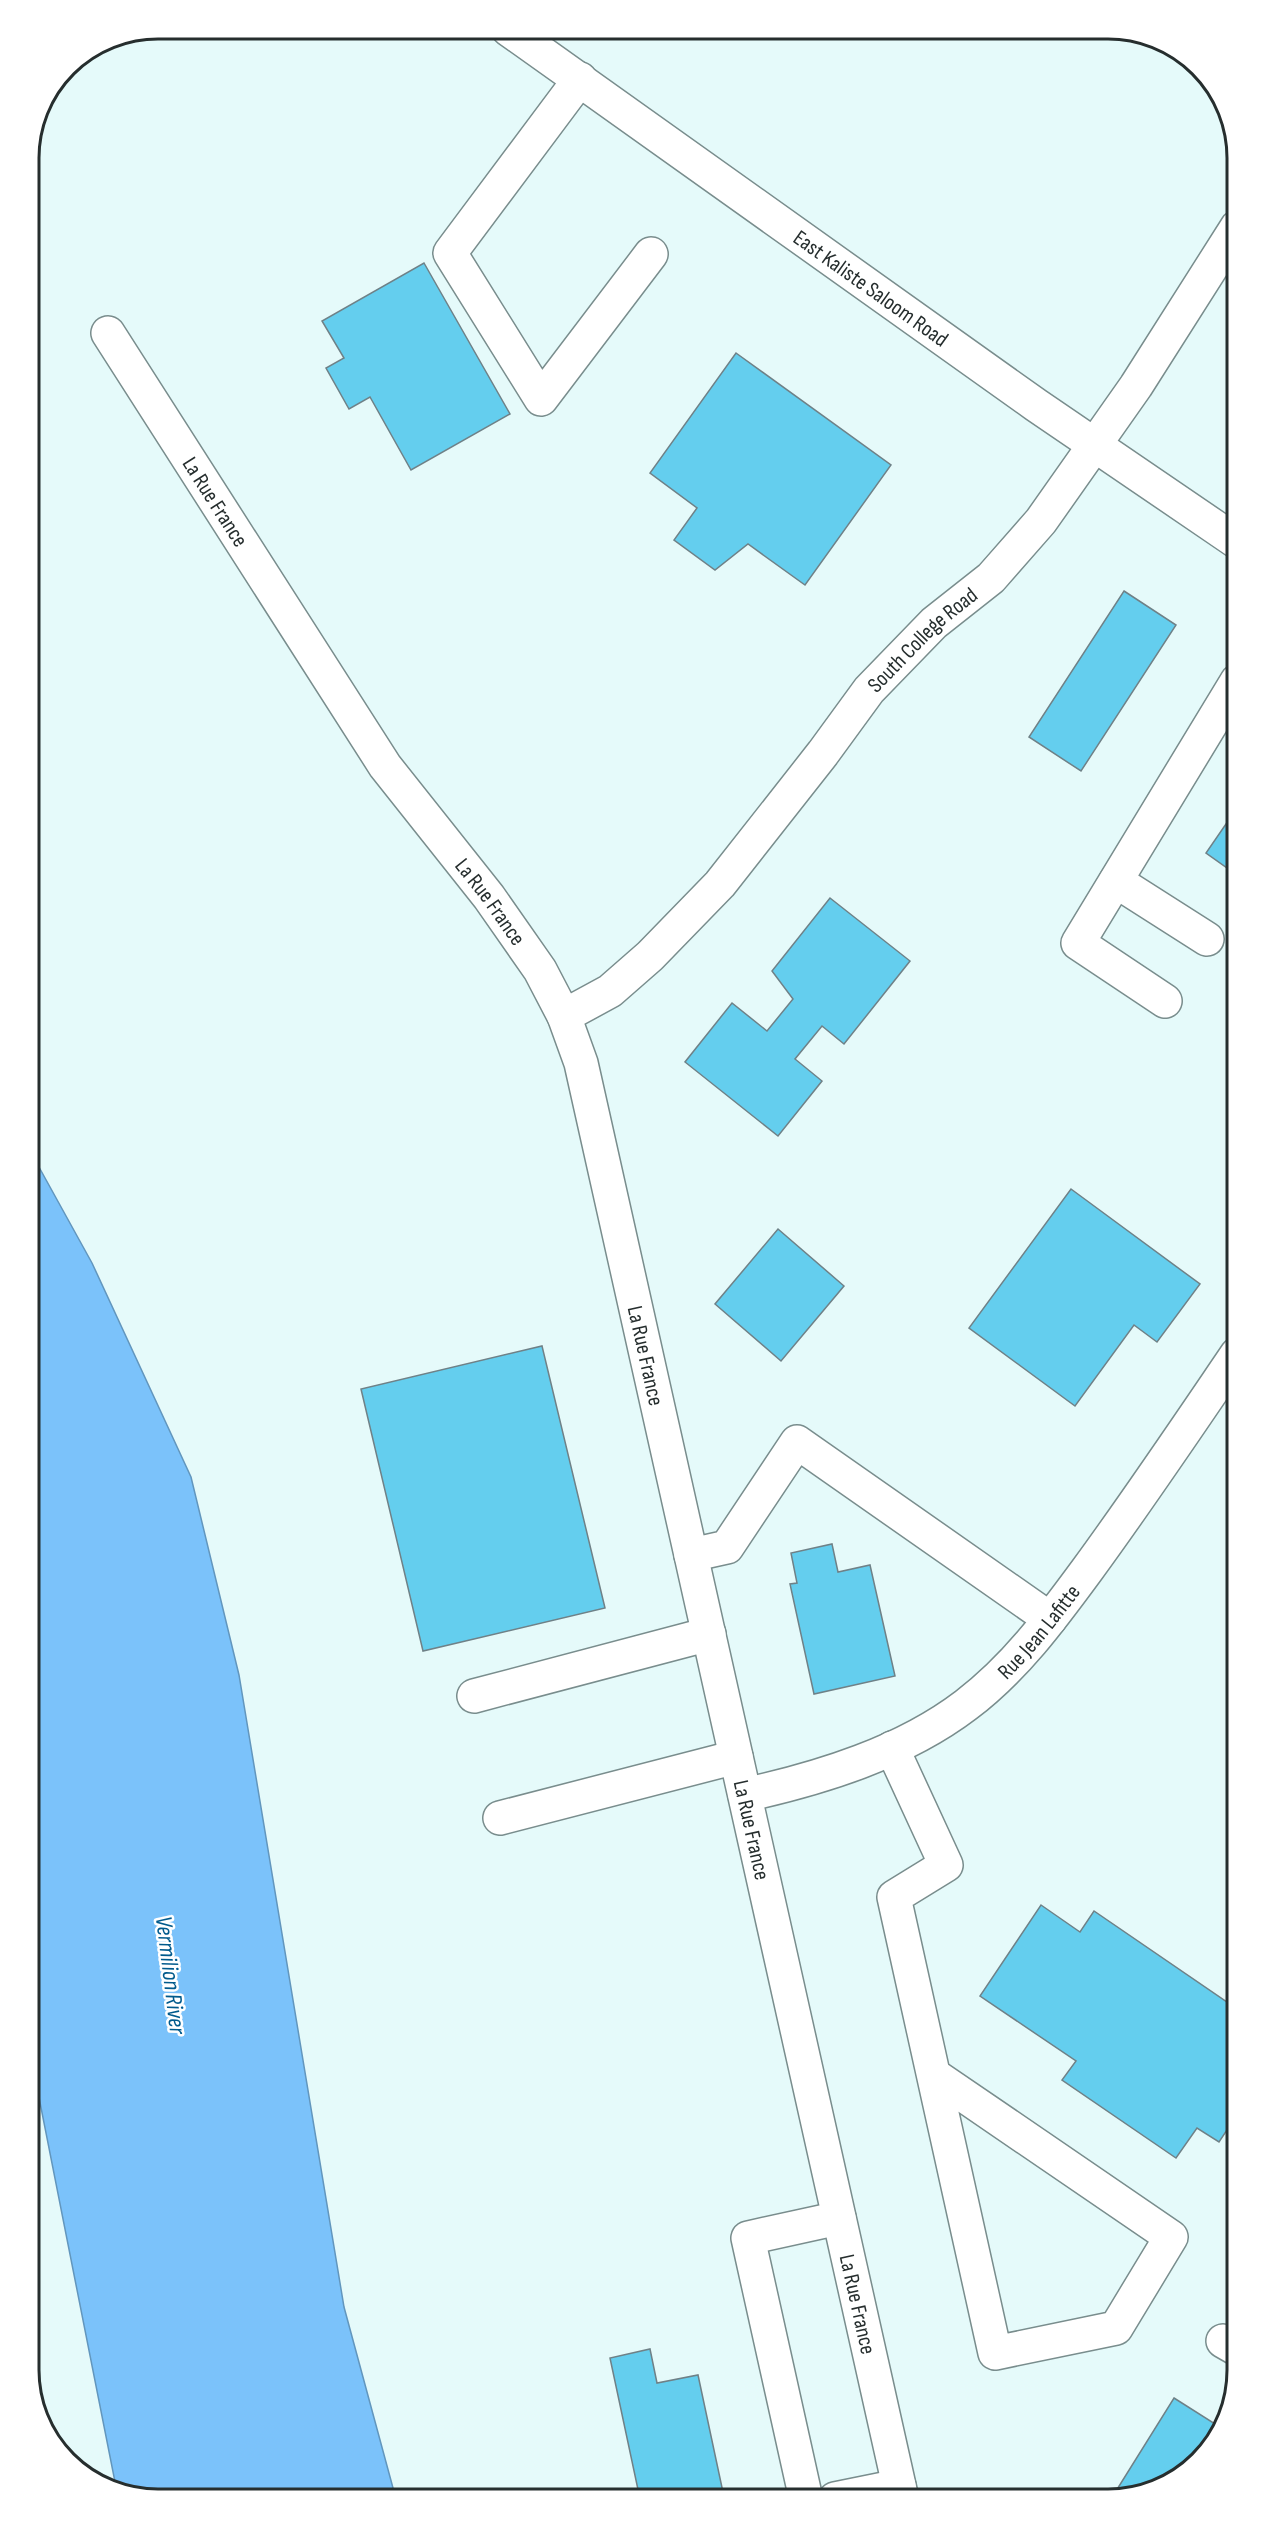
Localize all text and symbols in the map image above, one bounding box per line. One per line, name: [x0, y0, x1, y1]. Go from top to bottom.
street label: East Kaliste Saloom Road: [788, 225, 953, 353]
street label: La Rue France: [176, 452, 253, 552]
street label: South College Road: [862, 582, 983, 699]
street label: La Rue France: [449, 853, 531, 951]
street label: La Rue France: [621, 1303, 669, 1408]
street label: Rue Jean Lafitte: [992, 1580, 1087, 1685]
street label: La Rue France: [727, 1778, 775, 1883]
water label: Vermilion River: [149, 1915, 192, 2037]
street label: La Rue France: [833, 2252, 881, 2357]

